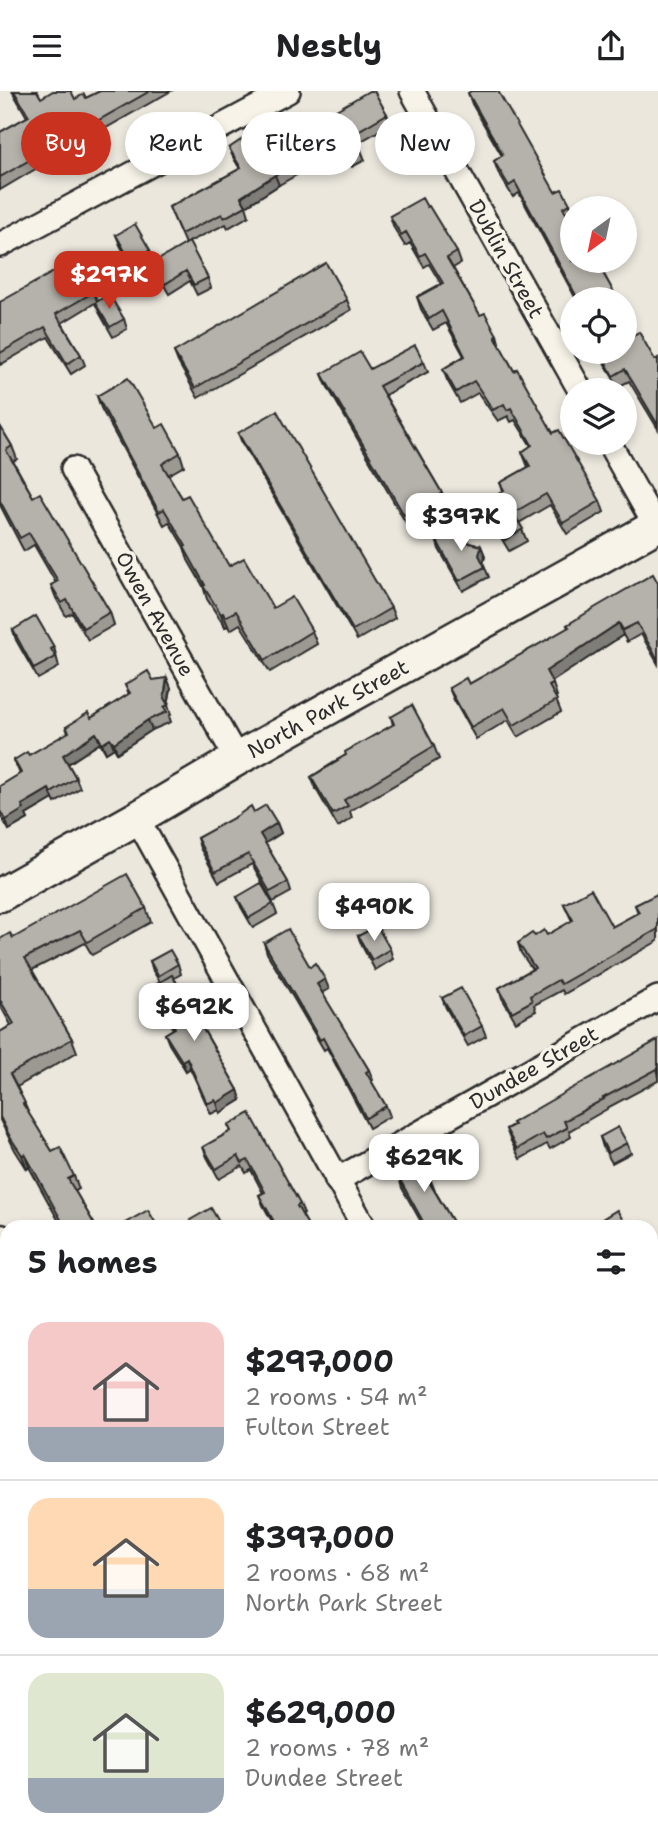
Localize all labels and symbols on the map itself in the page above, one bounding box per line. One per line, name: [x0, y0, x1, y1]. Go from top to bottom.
street label: Dublin Street: [462, 195, 550, 323]
north arrow: [560, 196, 637, 273]
pin: $297K: [60, 251, 158, 311]
pin: $397K: [412, 493, 510, 553]
street label: Owen Avenue: [109, 546, 201, 682]
street label: North Park Street: [242, 653, 414, 765]
pin: $490K: [325, 883, 423, 943]
pin: $692K: [145, 983, 243, 1043]
street label: Dundee Street: [464, 1020, 604, 1116]
pin: $629K: [375, 1135, 473, 1194]

